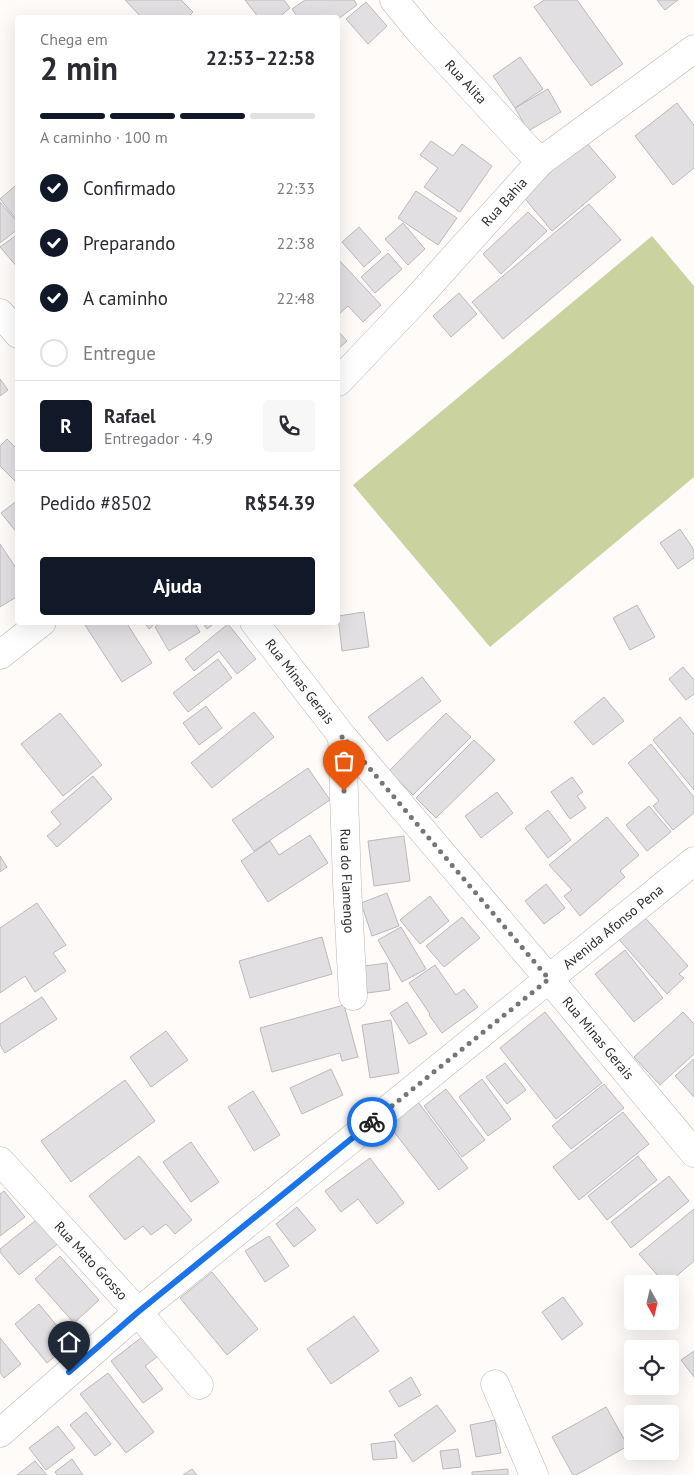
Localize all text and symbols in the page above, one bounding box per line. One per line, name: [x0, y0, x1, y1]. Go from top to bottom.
text: Chega em: [40, 29, 108, 49]
text: 22:53–22:58: [206, 46, 315, 70]
text: 2 min: [40, 47, 118, 89]
street label: Rua Alita: [441, 56, 491, 108]
text: A caminho · 100 m: [40, 127, 168, 147]
icon: check: [40, 174, 68, 202]
street label: Rua Bahia: [477, 174, 531, 230]
text: Confirmado: [83, 176, 176, 200]
text: 22:33: [277, 178, 315, 198]
icon: check: [40, 229, 68, 257]
text: Preparando: [83, 231, 175, 255]
text: 22:38: [277, 233, 315, 253]
icon: check: [40, 284, 68, 312]
text: A caminho: [83, 286, 168, 310]
text: 22:48: [277, 288, 315, 308]
text: Entregue: [83, 341, 156, 365]
button: phone: [263, 400, 315, 452]
text: Rafael: [104, 404, 156, 428]
text: R: [60, 414, 72, 438]
text: Entregador · 4.9: [104, 428, 213, 448]
text: Pedido #8502: [40, 491, 152, 515]
text: R$54.39: [245, 491, 315, 515]
button: Ajuda: [40, 557, 315, 615]
street label: Rua Minas Gerais: [261, 635, 338, 728]
pin: [323, 740, 365, 791]
icon: bag: [330, 747, 358, 775]
street label: Rua do Flamengo: [336, 828, 359, 934]
street label: Avenida Afonso Pena: [559, 881, 667, 973]
street label: Rua Minas Gerais: [558, 993, 638, 1083]
courier: [347, 1097, 397, 1147]
icon: bike: [358, 1108, 386, 1136]
street label: Rua Mato Grosso: [51, 1217, 132, 1304]
north arrow: [624, 1275, 679, 1330]
map controls: [624, 1275, 679, 1460]
pin: [48, 1321, 90, 1372]
icon: home: [55, 1328, 83, 1356]
button: locate: [624, 1340, 679, 1395]
button: layers: [624, 1405, 679, 1460]

